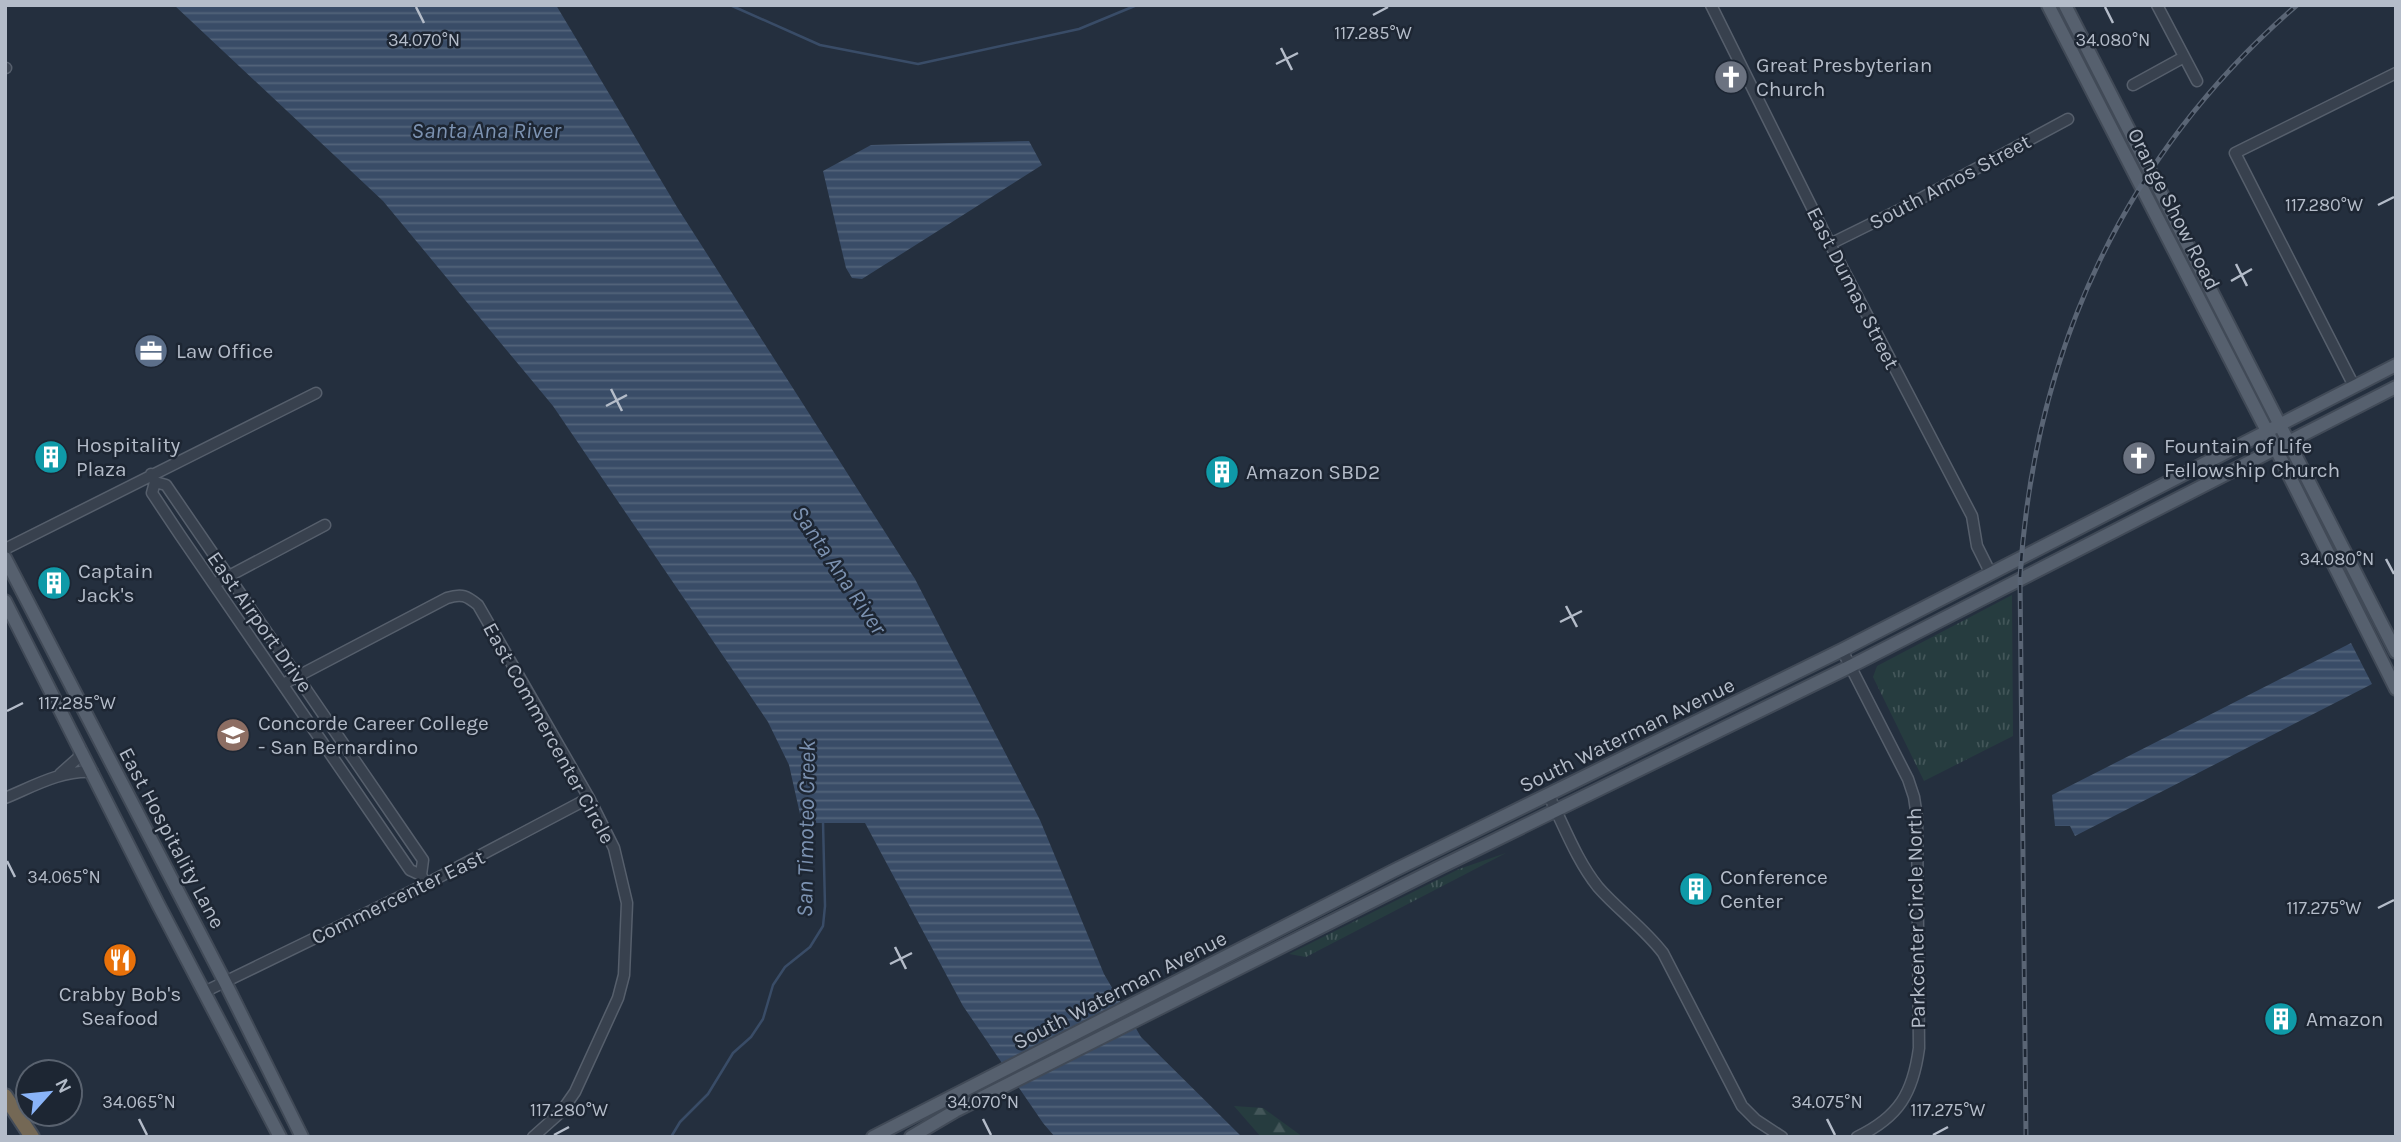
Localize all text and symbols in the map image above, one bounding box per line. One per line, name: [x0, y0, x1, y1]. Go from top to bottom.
text: 117.285°W: [1334, 22, 1412, 44]
text: 34.070°N: [388, 29, 460, 51]
text: 34.080°N: [2076, 29, 2150, 51]
place label: Great Presbyterian Church: [1756, 53, 1932, 101]
church icon: Great Presbyterian Church: [1712, 58, 1750, 96]
water label: Santa Ana River: [411, 117, 562, 144]
street label: Orange Show Road: [2123, 124, 2225, 294]
street label: South Amos Street: [1865, 129, 2035, 235]
text: 117.280°W: [2285, 194, 2363, 216]
street label: East Dumas Street: [1802, 203, 1904, 373]
office icon: Law Office: [132, 332, 170, 370]
place label: Law Office: [176, 339, 273, 363]
place label: Hospitality Plaza: [76, 433, 181, 481]
place label: Fountain of Life Fellowship Church: [2164, 434, 2340, 482]
building icon: Hospitality Plaza: [32, 438, 70, 476]
church icon: Fountain of Life Fellowship Church: [2120, 439, 2158, 477]
building icon: Amazon SBD2: [1203, 453, 1241, 491]
place label: Amazon SBD2: [1246, 460, 1380, 484]
water label: Santa Ana River: [786, 500, 893, 640]
street label: East Airport Drive: [202, 547, 318, 697]
text: 34.080°N: [2300, 548, 2374, 570]
place label: Captain Jack's: [78, 559, 153, 607]
building icon: Captain Jack's: [35, 564, 73, 602]
street label: East Commercenter Circle: [478, 618, 620, 848]
street label: South Waterman Avenue: [1516, 672, 1738, 798]
text: 117.285°W: [38, 692, 116, 714]
place label: Concorde Career College - San Bernardino: [258, 711, 489, 759]
school or university icon: Concorde Career College - San Bernardino: [214, 716, 252, 754]
water label: San Timoteo Creek: [791, 740, 821, 918]
street label: East Hospitality Lane: [114, 743, 230, 933]
street label: Parkcenter Circle North: [1902, 807, 1930, 1029]
street label: Commercenter East: [307, 845, 489, 949]
place label: Conference Center: [1720, 865, 1828, 913]
text: 34.065°N: [27, 866, 101, 888]
building icon: Conference Center: [1677, 870, 1715, 908]
text: 117.275°W: [2287, 897, 2361, 919]
street label: South Waterman Avenue: [1009, 926, 1231, 1054]
restaurant icon: Crabby Bob's Seafood: [101, 941, 139, 979]
place label: Crabby Bob's Seafood: [59, 982, 181, 1030]
building icon: Amazon: [2262, 1000, 2300, 1038]
place label: Amazon: [2306, 1007, 2383, 1031]
north arrow: [14, 1058, 84, 1128]
text: N: [50, 1075, 76, 1097]
text: 34.065°N: [102, 1091, 176, 1113]
text: 34.070°N: [947, 1091, 1019, 1113]
text: 34.075°N: [1791, 1091, 1863, 1113]
text: 117.280°W: [530, 1099, 608, 1121]
text: 117.275°W: [1911, 1099, 1985, 1121]

